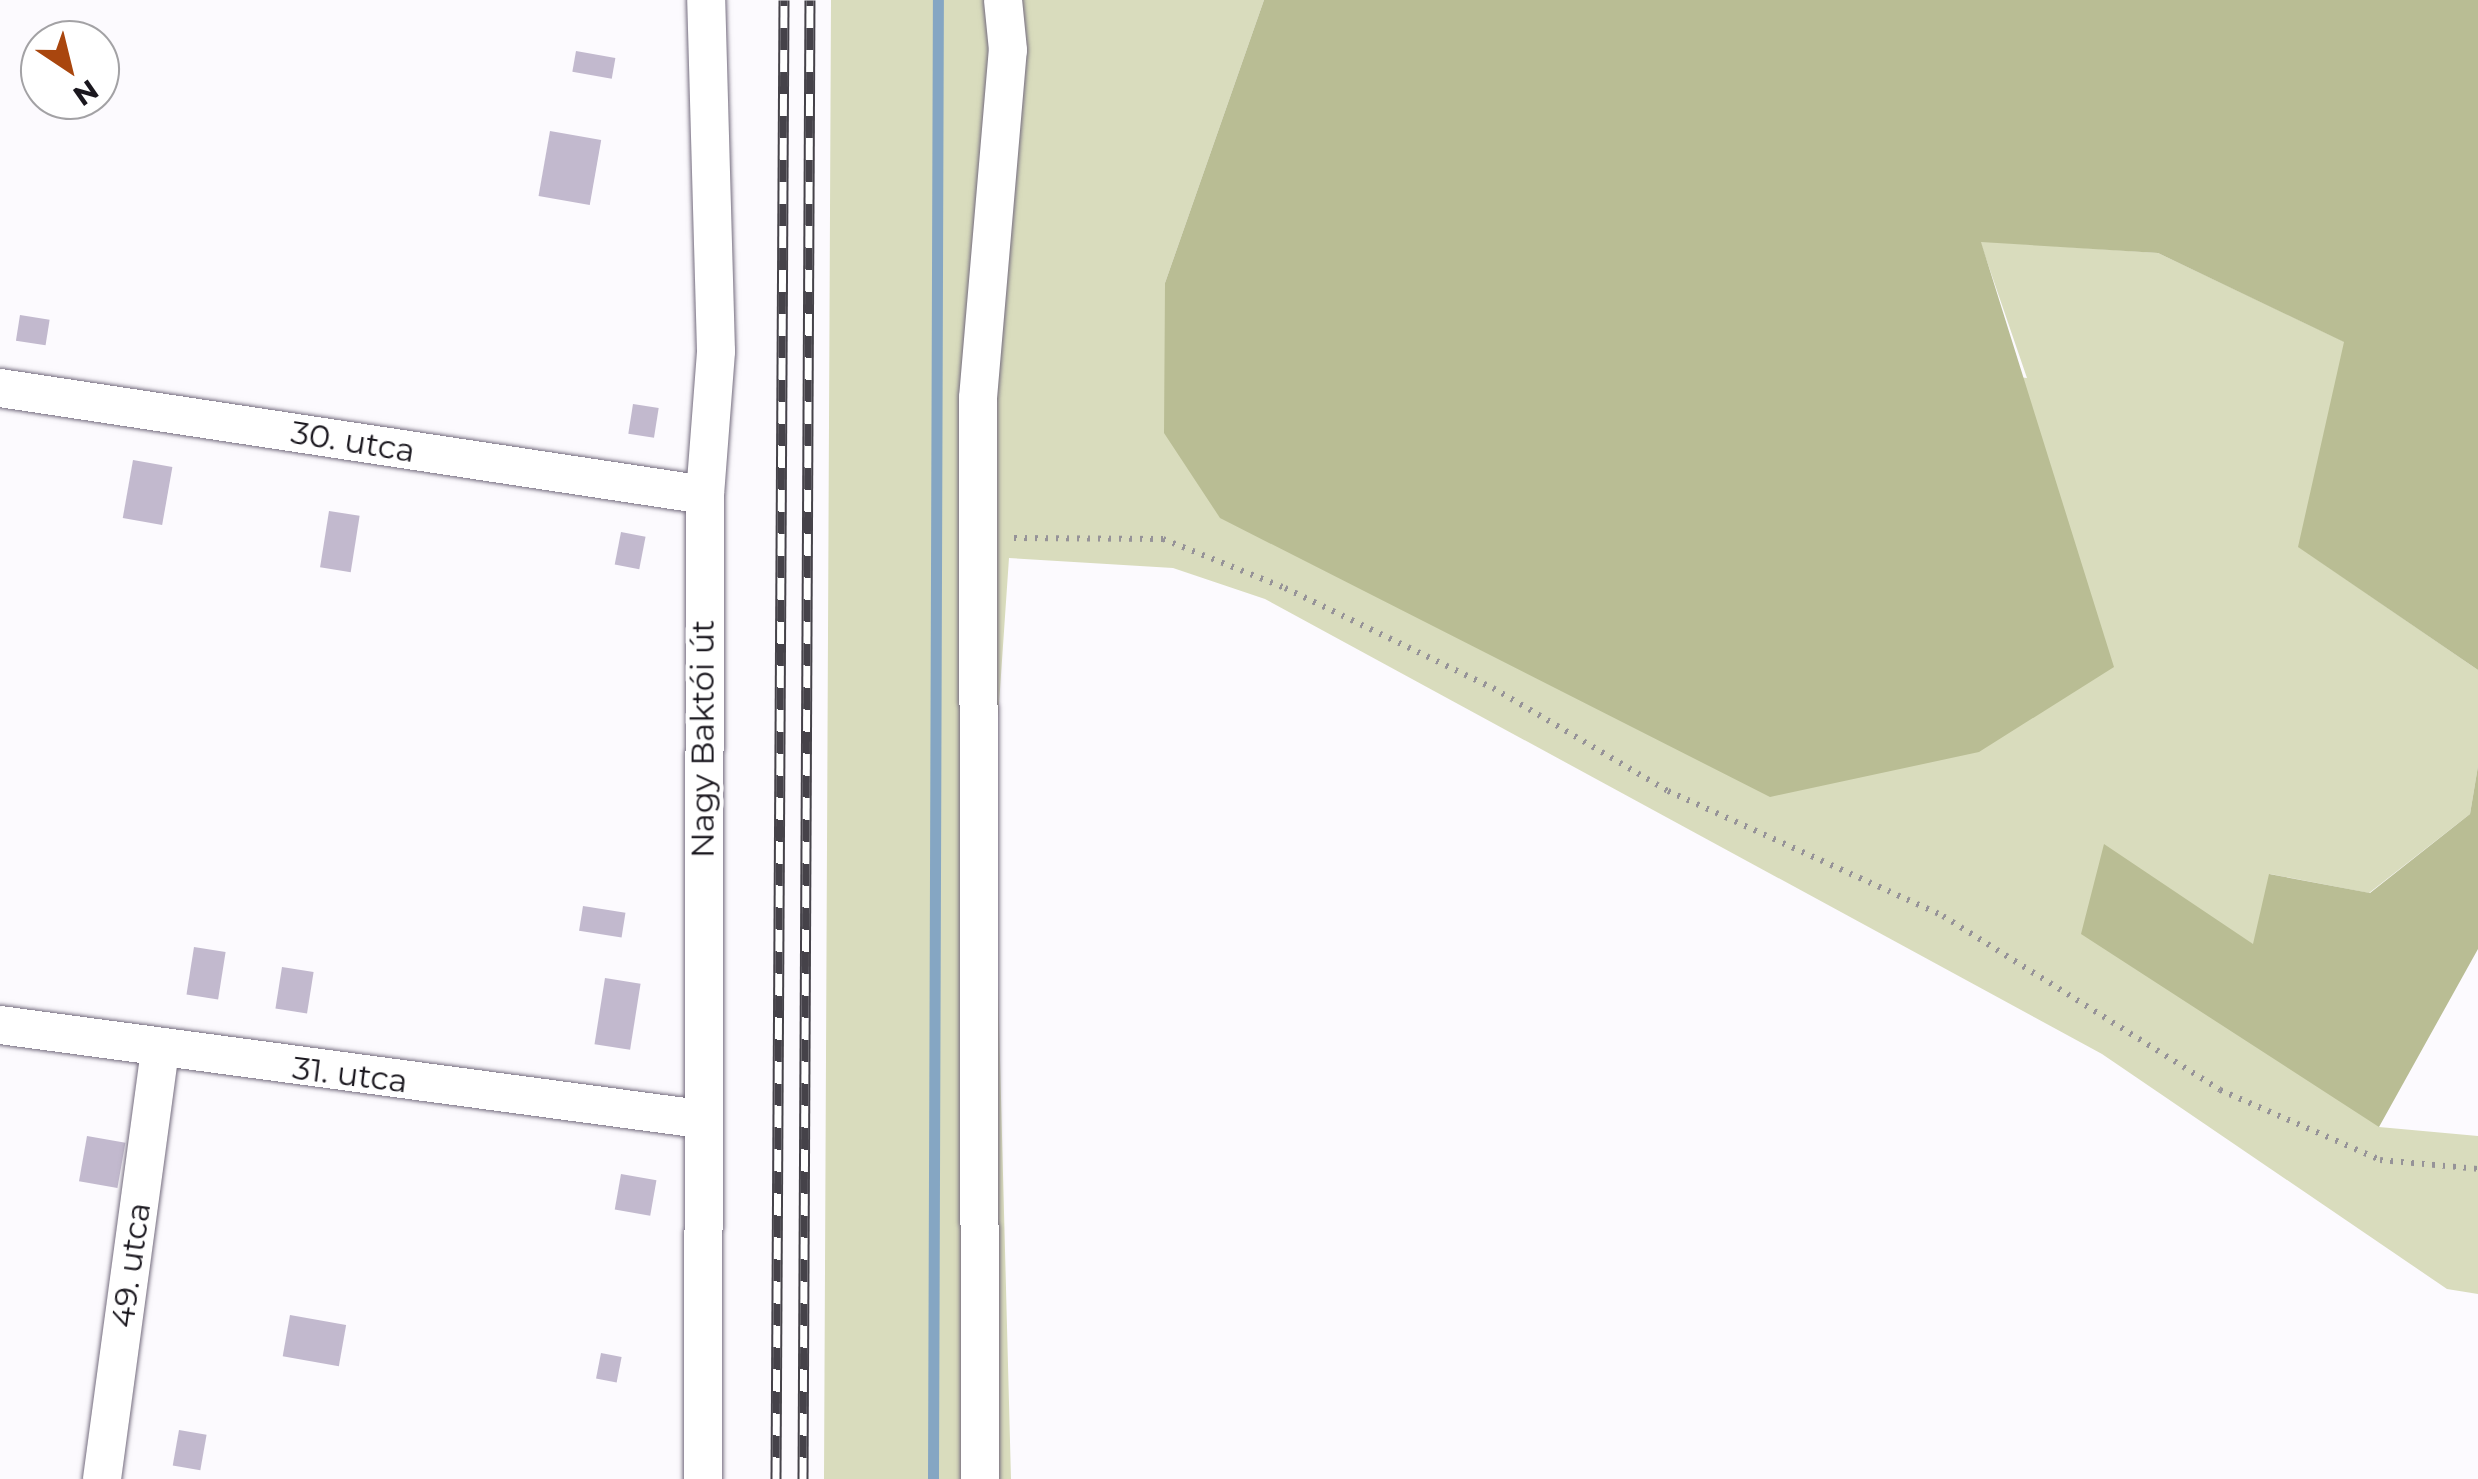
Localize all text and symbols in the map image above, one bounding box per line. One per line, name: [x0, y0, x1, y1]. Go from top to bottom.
north arrow: [20, 20, 120, 120]
text: N: [67, 73, 105, 113]
street label: 30. utca: [288, 413, 418, 471]
street label: Nagy Baktói út: [684, 620, 722, 858]
street label: 31. utca: [290, 1049, 410, 1101]
street label: 49. utca: [103, 1200, 159, 1330]

